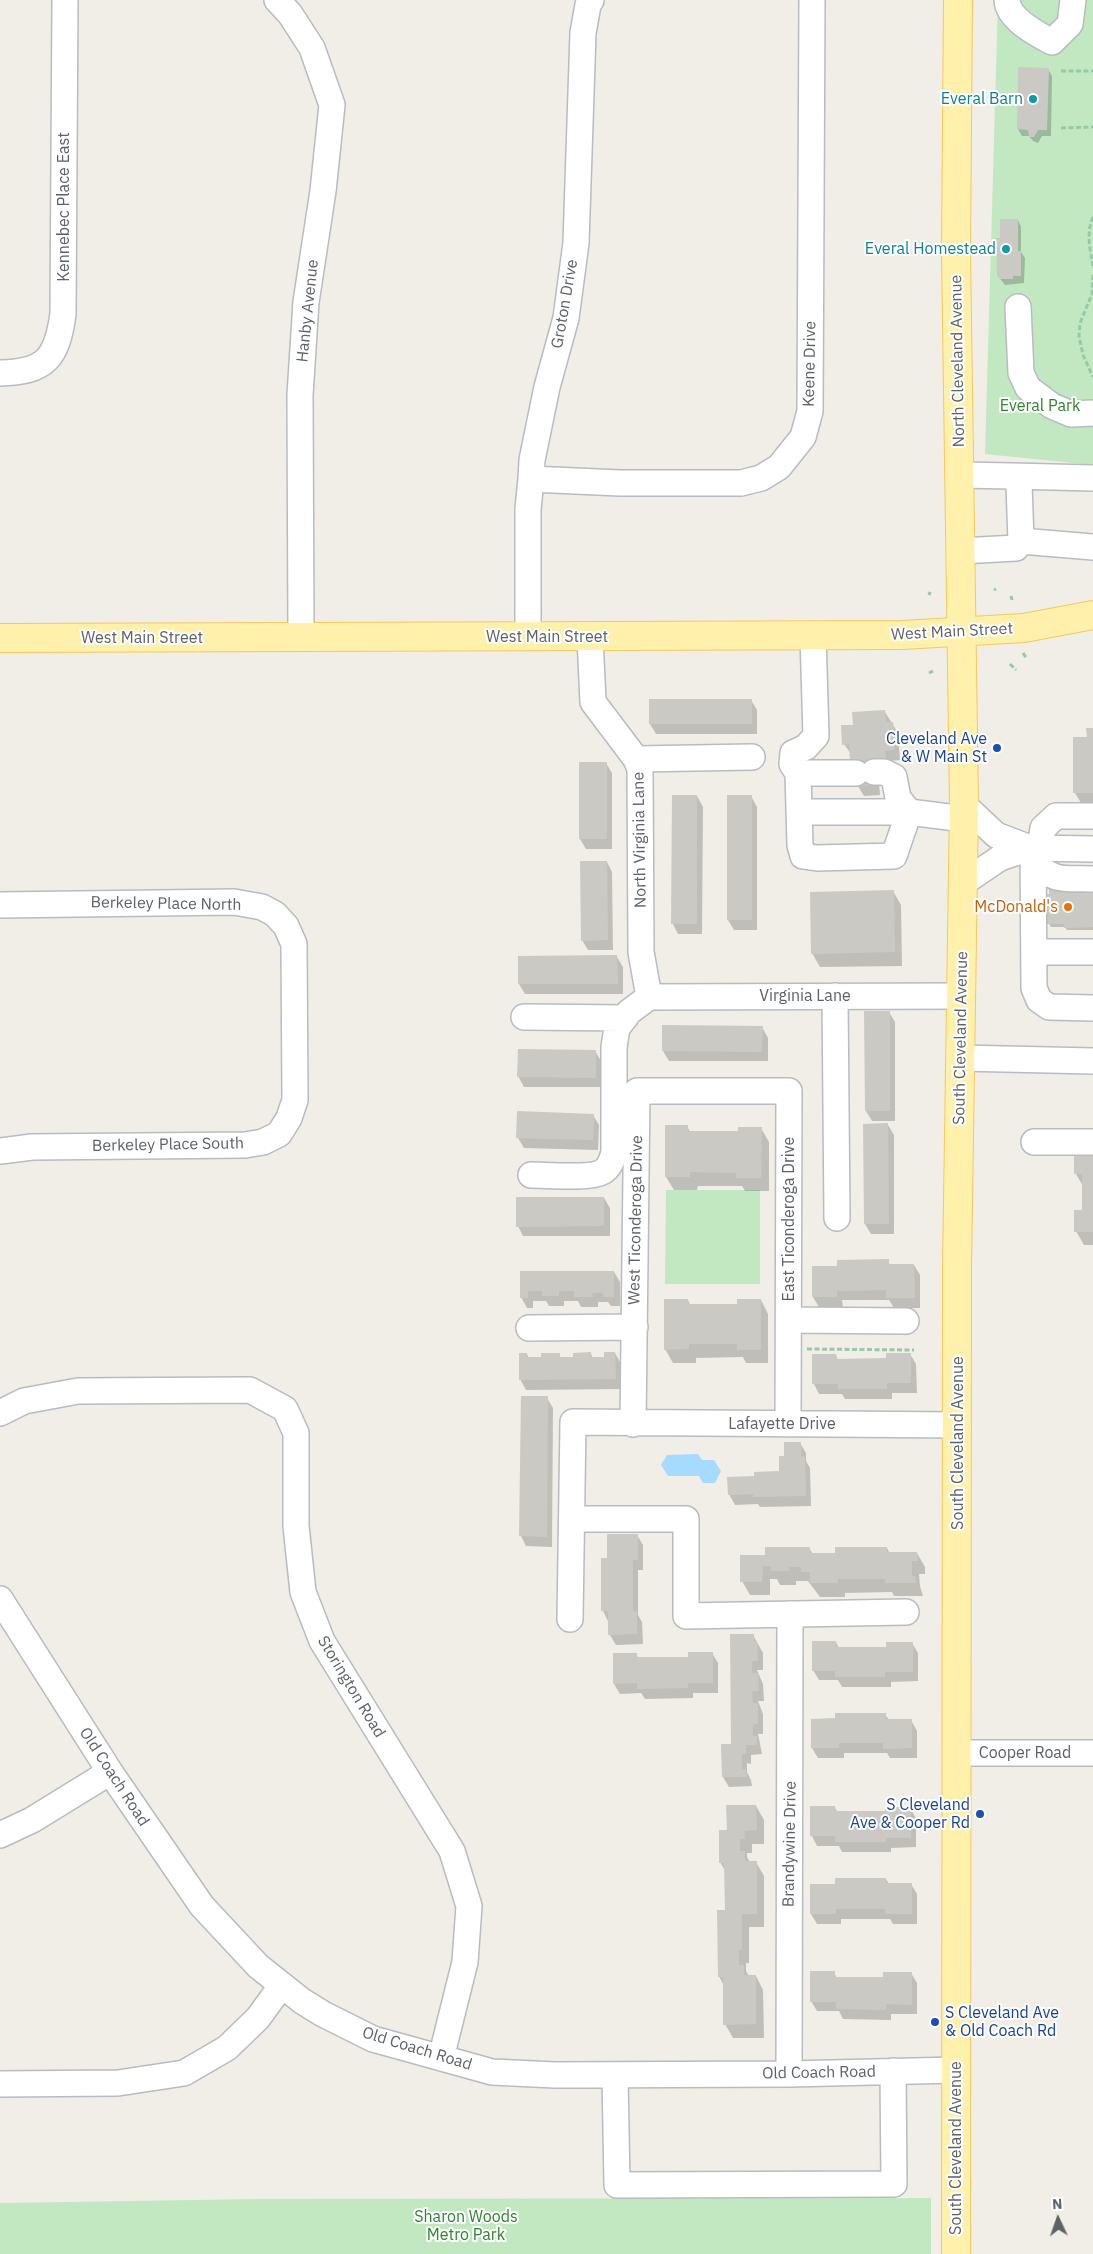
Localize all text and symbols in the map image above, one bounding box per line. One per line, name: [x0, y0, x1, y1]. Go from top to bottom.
place label: Everal Barn: [941, 89, 1023, 109]
marker: Everal Barn: [1027, 93, 1039, 105]
street label: Kennebec Place East: [54, 132, 74, 282]
place label: Everal Homestead: [865, 239, 996, 259]
marker: Everal Homestead: [1000, 243, 1012, 255]
street label: Groton Drive: [548, 258, 582, 350]
street label: Hanby Avenue: [293, 259, 323, 363]
street label: North Cleveland Avenue: [947, 275, 969, 447]
street label: Keene Drive: [800, 321, 820, 407]
park label: Everal Park: [1000, 396, 1080, 416]
street label: West Main Street: [891, 619, 1013, 645]
street label: West Main Street: [486, 627, 608, 647]
street label: West Main Street: [81, 628, 203, 648]
place label: Cleveland Ave & W Main St: [886, 729, 987, 767]
marker: Cleveland Ave & W Main St: [991, 742, 1003, 754]
street label: North Virginia Lane: [629, 772, 651, 908]
street label: Berkeley Place North: [90, 893, 242, 915]
place label: McDonald's: [974, 897, 1058, 917]
marker: McDonald's: [1062, 901, 1074, 913]
street label: South Cleveland Avenue: [950, 951, 972, 1125]
street label: Virginia Lane: [759, 986, 851, 1006]
street label: Berkeley Place South: [92, 1134, 244, 1156]
street label: West Ticonderoga Drive: [625, 1135, 647, 1305]
street label: East Ticonderoga Drive: [779, 1137, 799, 1301]
street label: South Cleveland Avenue: [948, 1356, 968, 1530]
street label: Lafayette Drive: [728, 1414, 836, 1434]
street label: Storington Road: [313, 1633, 389, 1741]
street label: Old Coach Road: [75, 1724, 153, 1830]
street label: Cooper Road: [979, 1743, 1071, 1763]
street label: Brandywine Drive: [779, 1781, 801, 1907]
place label: S Cleveland Ave & Cooper Rd: [850, 1795, 970, 1833]
marker: S Cleveland Ave & Cooper Rd: [974, 1808, 986, 1820]
place label: S Cleveland Ave & Old Coach Rd: [945, 2003, 1059, 2041]
marker: S Cleveland Ave & Old Coach Rd: [929, 2016, 941, 2028]
street label: Old Coach Road: [360, 2023, 474, 2075]
street label: South Cleveland Avenue: [946, 2061, 966, 2235]
street label: Old Coach Road: [762, 2062, 876, 2084]
north arrow: [1033, 2194, 1083, 2244]
text: N: [1052, 2195, 1063, 2213]
park label: Sharon Woods Metro Park: [414, 2207, 518, 2245]

